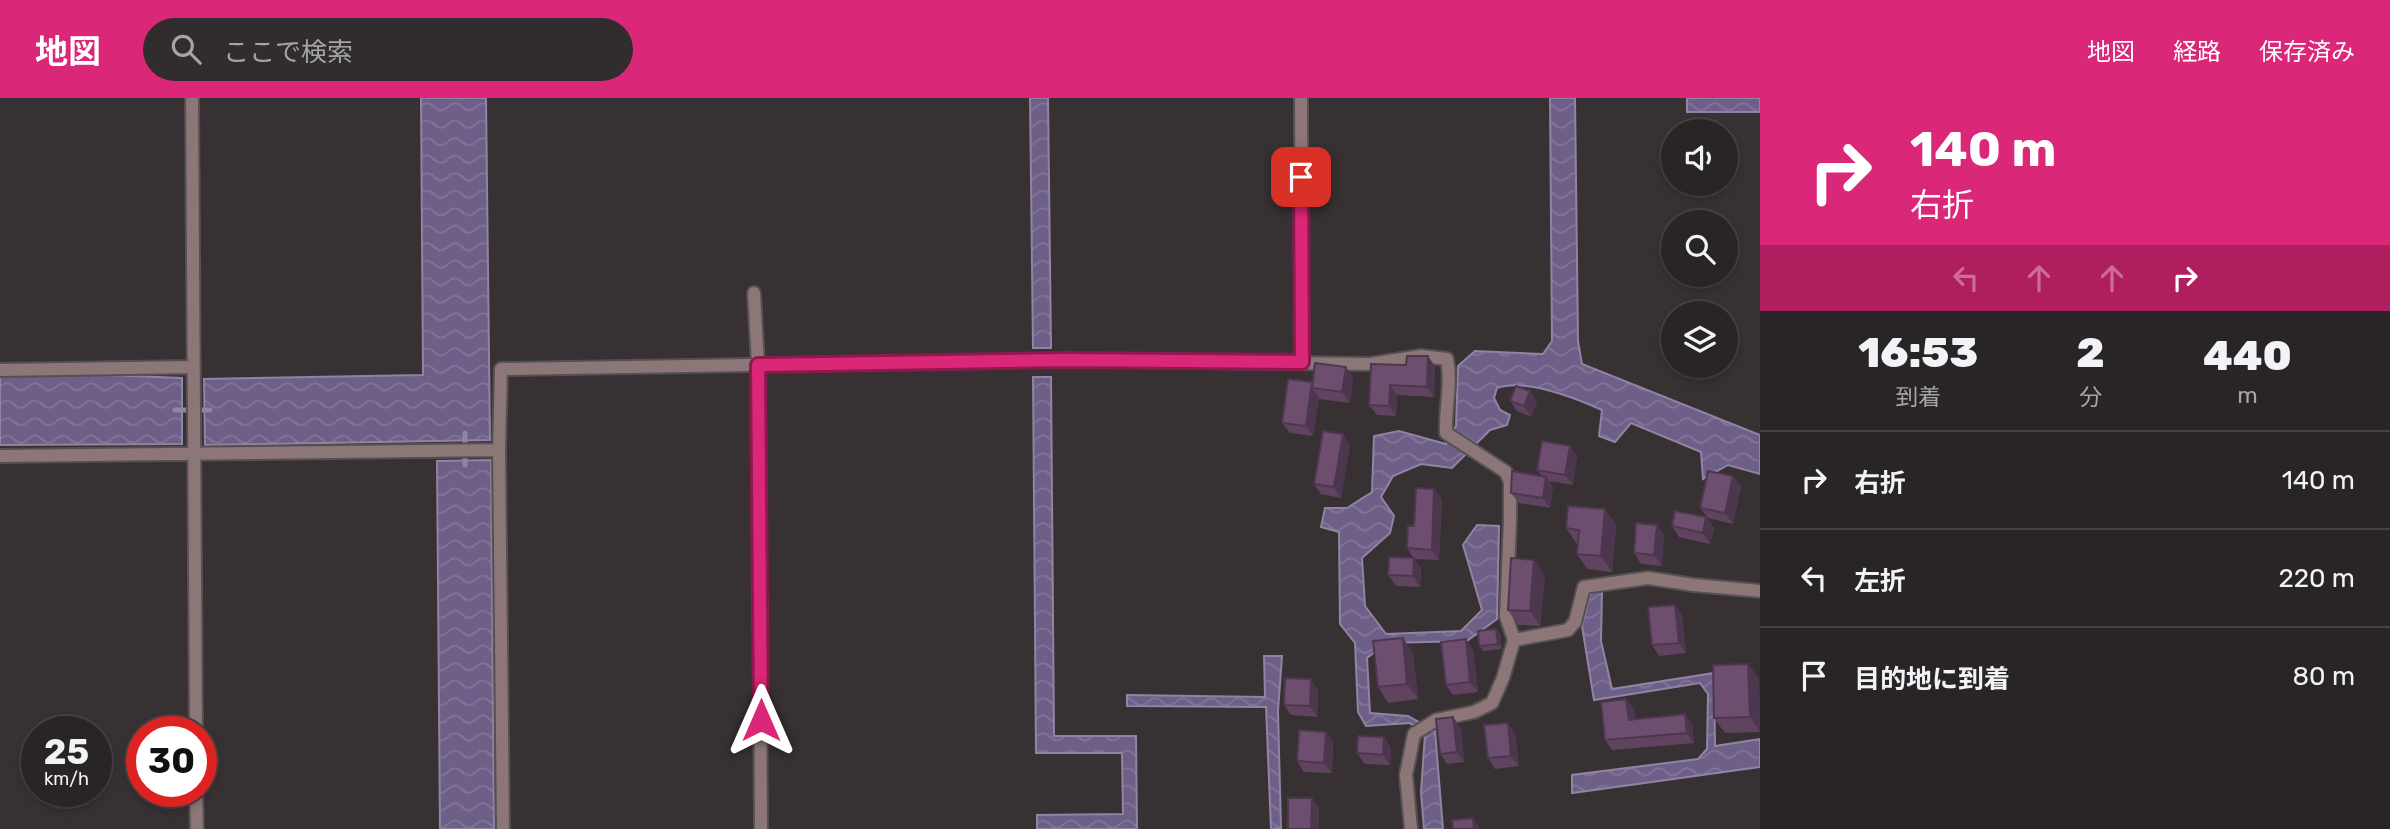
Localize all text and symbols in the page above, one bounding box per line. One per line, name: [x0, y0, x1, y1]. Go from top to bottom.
search box: [143, 18, 633, 81]
icon: search: [167, 30, 205, 68]
text: 地図: [35, 32, 101, 71]
text: ここで検索: [223, 37, 353, 68]
text: 地図: [2087, 38, 2135, 66]
text: 経路: [2173, 38, 2221, 66]
text: 保存済み: [2259, 38, 2355, 66]
map controls: [1661, 119, 1738, 378]
button: sound: [1661, 119, 1738, 196]
text: 140 m: [1910, 120, 2056, 178]
icon: right: [1795, 126, 1886, 217]
pin: [1271, 147, 1331, 207]
icon: arrive: [1282, 158, 1320, 196]
text: 右折: [1910, 186, 1974, 224]
button: search: [1661, 210, 1738, 287]
icon: left: [1947, 259, 1985, 297]
icon: ahead: [2020, 259, 2058, 297]
icon: ahead: [2093, 259, 2131, 297]
icon: right: [2166, 259, 2204, 297]
button: layers: [1661, 301, 1738, 378]
text: 16:53: [1858, 328, 1978, 378]
text: 2: [2076, 328, 2105, 378]
text: 440: [2203, 331, 2292, 381]
text: m: [2237, 381, 2258, 409]
text: 到着: [1895, 383, 1941, 411]
text: 分: [2079, 383, 2102, 411]
icon: right: [1795, 461, 1833, 499]
text: 140 m: [2282, 465, 2355, 496]
text: 右折: [1854, 468, 1906, 499]
icon: left: [1795, 559, 1833, 597]
text: 220 m: [2278, 563, 2355, 594]
text: 左折: [1854, 566, 1906, 597]
icon: arrive: [1795, 657, 1833, 695]
text: 80 m: [2292, 661, 2355, 692]
text: 目的地に到着: [1854, 664, 2010, 695]
position arrow: [724, 683, 798, 757]
speed limit sign: 30: [126, 716, 217, 807]
text: 25: [44, 731, 89, 773]
text: km/h: [44, 768, 89, 790]

